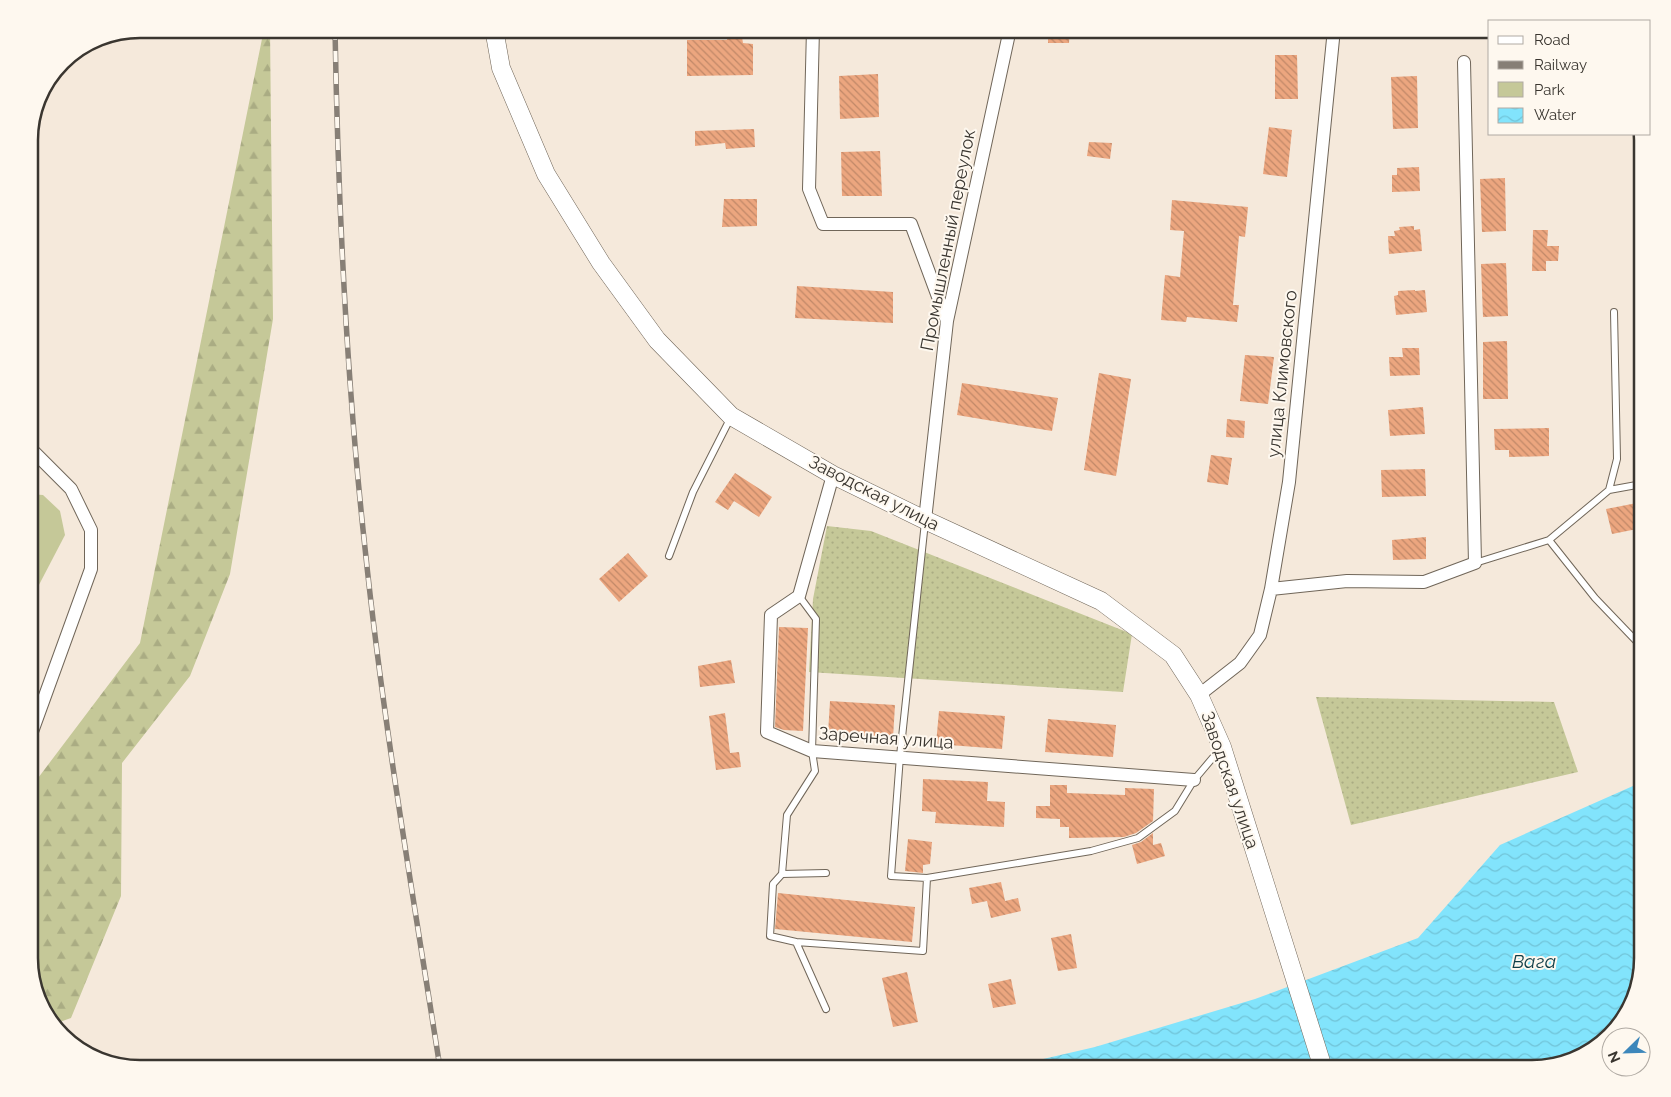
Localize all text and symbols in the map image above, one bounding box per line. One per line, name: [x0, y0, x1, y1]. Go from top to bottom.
legend: [1488, 20, 1651, 135]
text: Road: [1534, 31, 1570, 49]
text: Railway: [1534, 56, 1587, 74]
text: Park: [1534, 81, 1565, 99]
text: Water: [1534, 106, 1577, 124]
street label: Промышленный переулок: [916, 127, 979, 353]
street label: улица Климовского: [1262, 289, 1301, 459]
street label: Заводская улица: [805, 451, 943, 535]
street label: Заводская улица: [1197, 708, 1264, 851]
street label: Заречная улица: [818, 722, 954, 753]
water label: Вага: [1512, 950, 1556, 972]
north arrow: [1601, 1027, 1651, 1077]
text: N: [1605, 1049, 1623, 1065]

